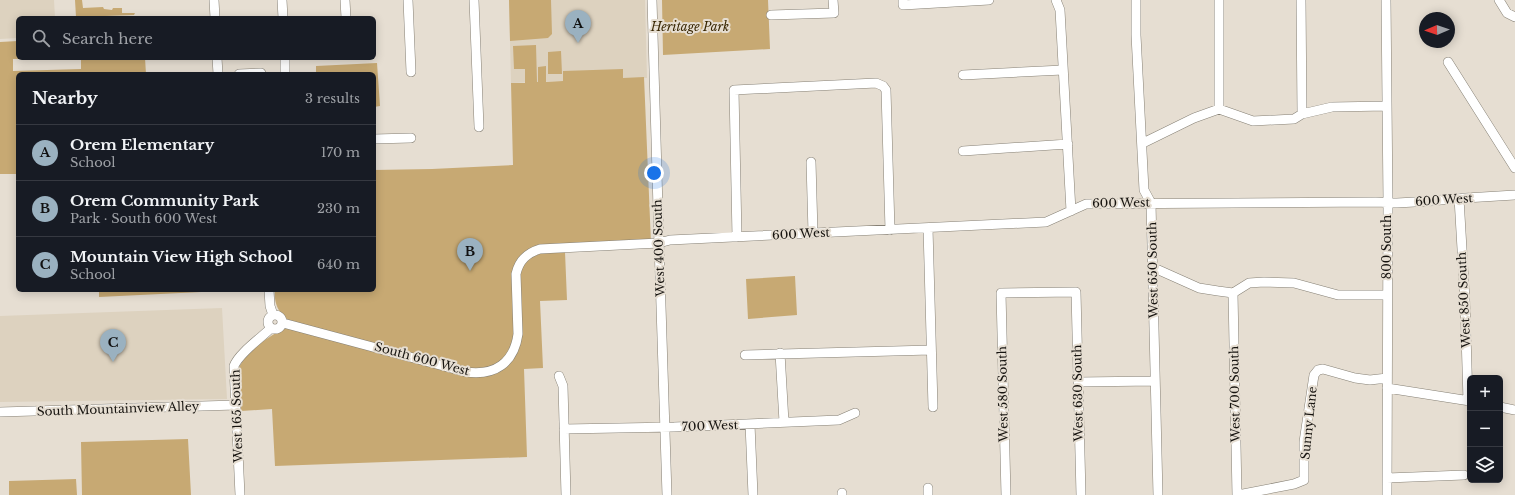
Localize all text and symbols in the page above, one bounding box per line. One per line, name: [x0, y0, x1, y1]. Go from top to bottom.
pin: A: [565, 10, 591, 43]
north arrow: [1419, 12, 1455, 48]
search box: [16, 16, 376, 60]
park label: Heritage Park: [650, 19, 729, 34]
icon: search: [30, 27, 52, 49]
text: Search here: [62, 29, 153, 48]
text: Nearby: [32, 88, 98, 109]
text: 3 results: [305, 90, 360, 107]
text: Orem Elementary: [70, 135, 214, 154]
text: A: [40, 144, 50, 161]
text: 170 m: [321, 144, 360, 161]
text: School: [70, 154, 116, 171]
your location: [644, 163, 664, 183]
street label: 600 West: [1415, 190, 1474, 209]
text: Orem Community Park: [70, 191, 259, 210]
street label: 600 West: [1092, 194, 1151, 211]
street label: West 400 South: [649, 199, 668, 298]
text: B: [40, 200, 50, 217]
text: 230 m: [317, 200, 360, 217]
text: Park · South 600 West: [70, 210, 217, 227]
street label: 800 South: [1379, 215, 1394, 279]
street label: West 650 South: [1144, 222, 1161, 319]
street label: 600 West: [772, 224, 831, 243]
pin: B: [457, 238, 483, 271]
text: Mountain View High School: [70, 247, 293, 266]
street label: West 850 South: [1453, 252, 1474, 349]
text: C: [40, 256, 50, 273]
text: 640 m: [317, 256, 360, 273]
text: School: [70, 266, 116, 283]
pin: C: [100, 329, 126, 362]
street label: South 600 West: [373, 339, 472, 379]
street label: West 630 South: [1069, 344, 1086, 443]
street label: West 580 South: [994, 346, 1011, 443]
street label: West 700 South: [1226, 346, 1243, 443]
street label: West 165 South: [227, 369, 246, 464]
map controls: [1467, 375, 1503, 483]
button: +: [1467, 375, 1503, 411]
street label: Sunny Lane: [1297, 386, 1320, 460]
street label: South Mountainview Alley: [37, 398, 200, 419]
button: −: [1467, 411, 1503, 447]
street label: 700 West: [682, 417, 739, 434]
button: layers: [1467, 447, 1503, 483]

